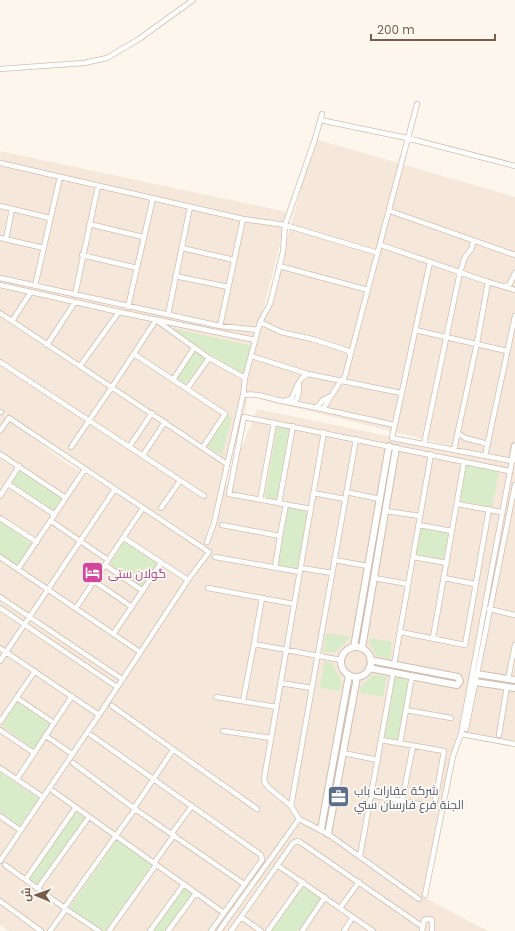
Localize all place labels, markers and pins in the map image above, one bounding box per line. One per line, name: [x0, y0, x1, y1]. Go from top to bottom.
hotel icon: گولان ستی: [80, 560, 106, 586]
place label: گولان ستی: [108, 565, 166, 582]
place label: شرکة عقارات باب الجنة فرع فارسان ستي: [354, 782, 464, 815]
office icon: شرکة عقارات باب الجنة فرع فارسان ستي: [326, 784, 352, 810]

